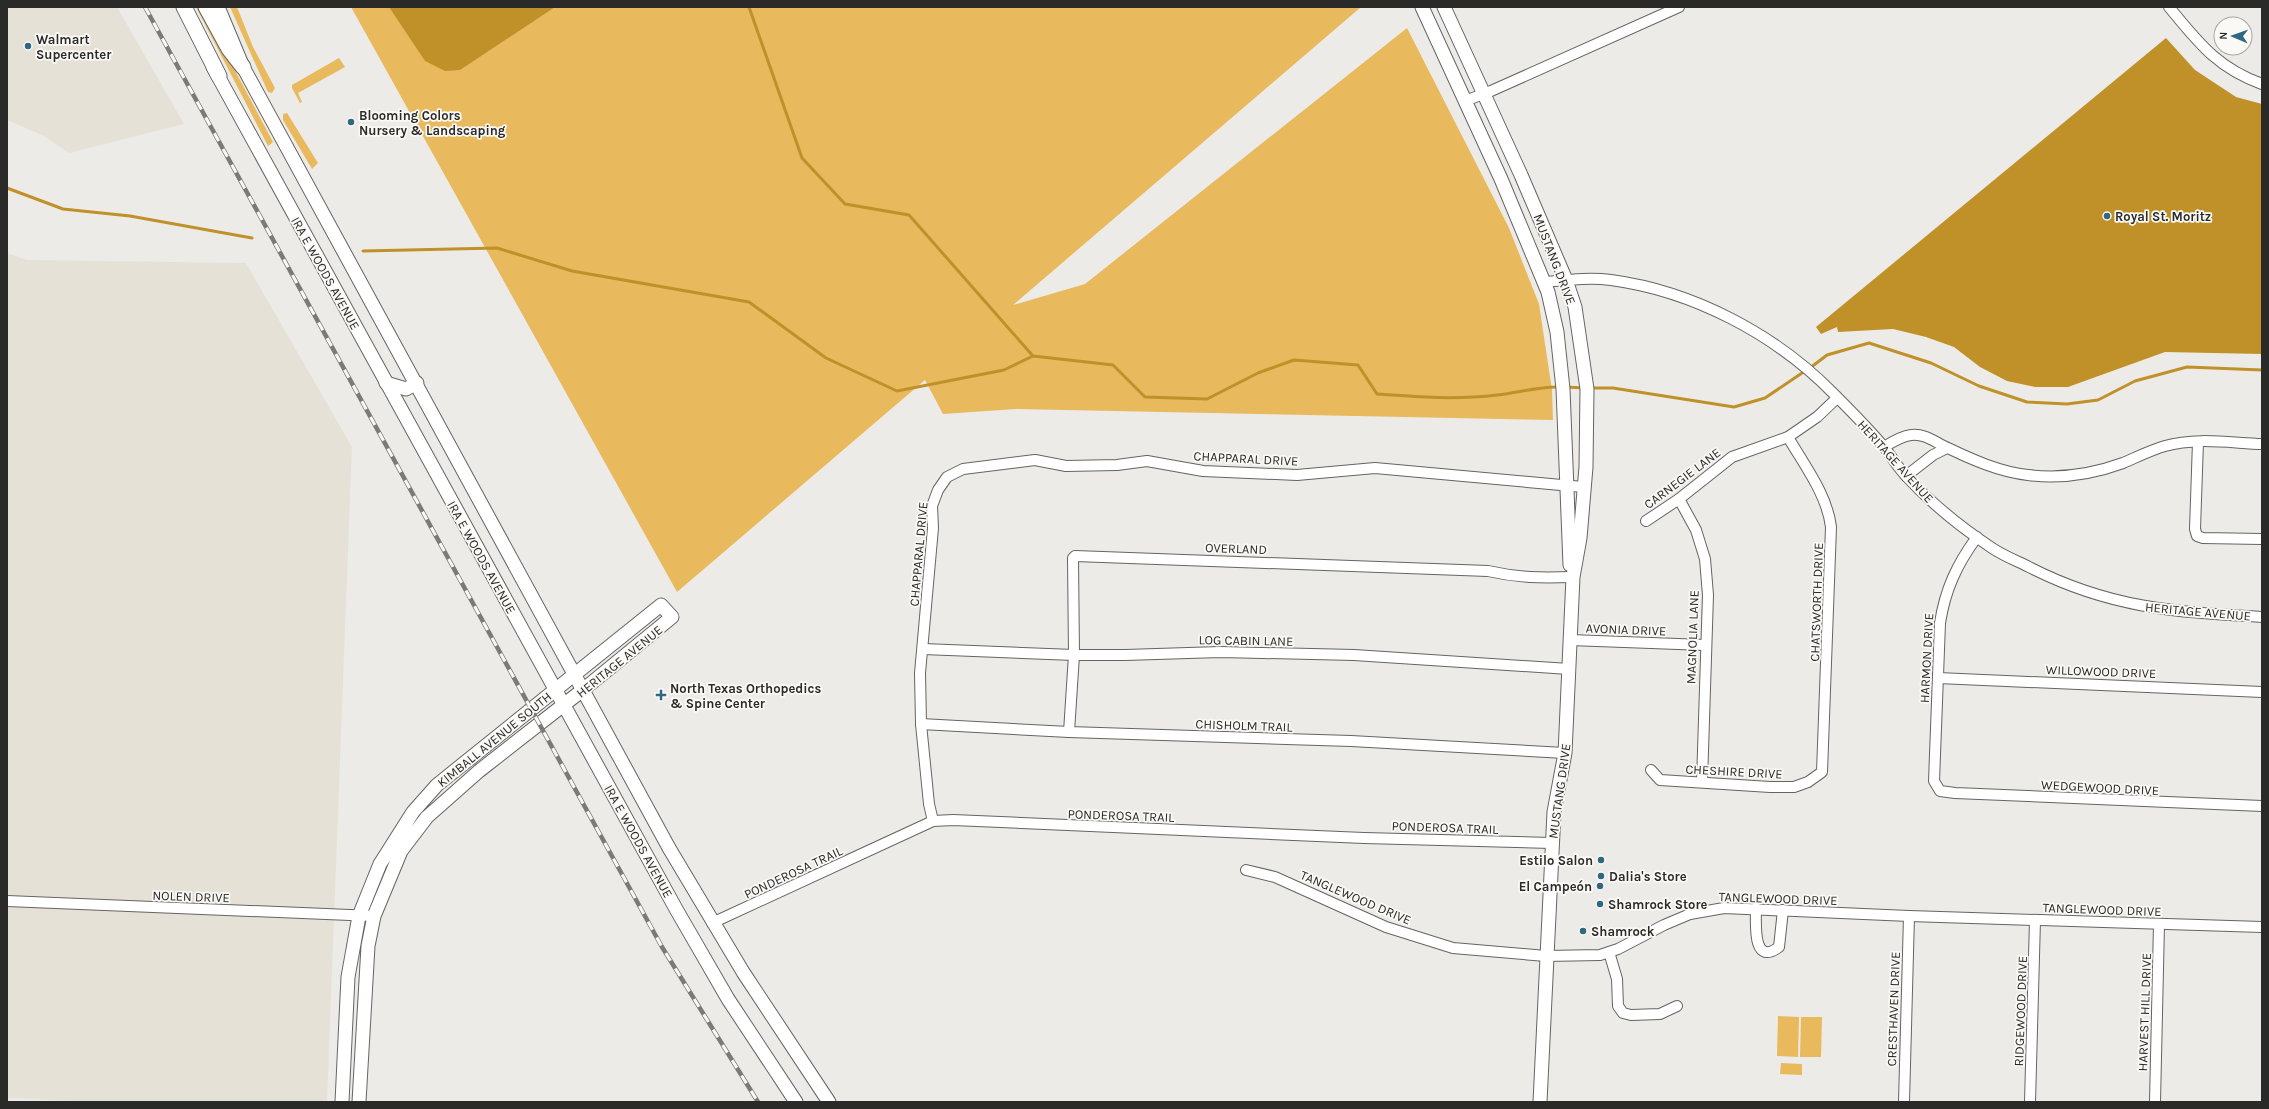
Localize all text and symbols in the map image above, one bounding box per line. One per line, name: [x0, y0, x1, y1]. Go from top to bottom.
north arrow: [2213, 16, 2253, 56]
text: N: [2217, 31, 2230, 40]
place label: Walmart Supercenter: [36, 32, 112, 62]
marker: Walmart Supercenter: [23, 41, 33, 51]
place label: Blooming Colors Nursery & Landscaping: [359, 108, 506, 138]
marker: Blooming Colors Nursery & Landscaping: [346, 117, 356, 127]
place label: Royal St. Moritz: [2115, 209, 2211, 224]
marker: Royal St. Moritz: [2102, 211, 2112, 221]
street label: MUSTANG DRIVE: [1530, 212, 1579, 307]
street label: IRA E WOODS AVENUE: [288, 214, 363, 332]
street label: HERITAGE AVENUE: [1855, 417, 1937, 506]
street label: CARNEGIE LANE: [1641, 445, 1723, 512]
street label: CHAPPARAL DRIVE: [1193, 448, 1299, 469]
street label: IRA E WOODS AVENUE: [444, 498, 519, 616]
street label: CHAPPARAL DRIVE: [906, 501, 931, 607]
street label: OVERLAND: [1205, 540, 1267, 557]
street label: CHATSWORTH DRIVE: [1807, 542, 1826, 662]
street label: MAGNOLIA LANE: [1683, 590, 1702, 684]
street label: HERITAGE AVENUE: [2144, 599, 2252, 624]
street label: HARMON DRIVE: [1917, 613, 1936, 704]
street label: AVONIA DRIVE: [1585, 621, 1667, 638]
street label: HERITAGE AVENUE: [573, 622, 665, 701]
street label: LOG CABIN LANE: [1198, 632, 1294, 649]
street label: WILLOWOOD DRIVE: [2045, 662, 2157, 681]
place label: North Texas Orthopedics & Spine Center: [670, 681, 821, 711]
street label: KIMBALL AVENUE SOUTH: [434, 689, 555, 790]
marker: North Texas Orthopedics & Spine Center: [655, 689, 667, 701]
street label: CHISHOLM TRAIL: [1195, 716, 1293, 735]
street label: MUSTANG DRIVE: [1545, 743, 1574, 840]
street label: CHESHIRE DRIVE: [1685, 761, 1783, 782]
street label: WEDGEWOOD DRIVE: [2041, 777, 2159, 798]
street label: IRA E WOODS AVENUE: [601, 782, 676, 900]
street label: PONDEROSA TRAIL: [1067, 806, 1175, 825]
street label: PONDEROSA TRAIL: [1391, 818, 1499, 837]
street label: PONDEROSA TRAIL: [742, 843, 845, 902]
place label: Estilo Salon: [1519, 853, 1593, 868]
marker: Estilo Salon: [1596, 855, 1606, 865]
street label: TANGLEWOOD DRIVE: [1298, 867, 1413, 928]
place label: Dalia's Store: [1609, 869, 1687, 884]
marker: Dalia's Store: [1596, 871, 1606, 881]
place label: El Campeón: [1519, 879, 1592, 894]
marker: El Campeón: [1595, 881, 1605, 891]
street label: NOLEN DRIVE: [152, 888, 230, 905]
street label: TANGLEWOOD DRIVE: [1718, 889, 1838, 908]
place label: Shamrock Store: [1608, 897, 1708, 912]
marker: Shamrock Store: [1595, 899, 1605, 909]
street label: TANGLEWOOD DRIVE: [2042, 900, 2162, 919]
place label: Shamrock: [1591, 924, 1655, 939]
marker: Shamrock: [1578, 926, 1588, 936]
street label: CRESTHAVEN DRIVE: [1884, 951, 1903, 1067]
street label: HARVEST HILL DRIVE: [2135, 953, 2154, 1072]
street label: RIDGEWOOD DRIVE: [2011, 955, 2030, 1067]

